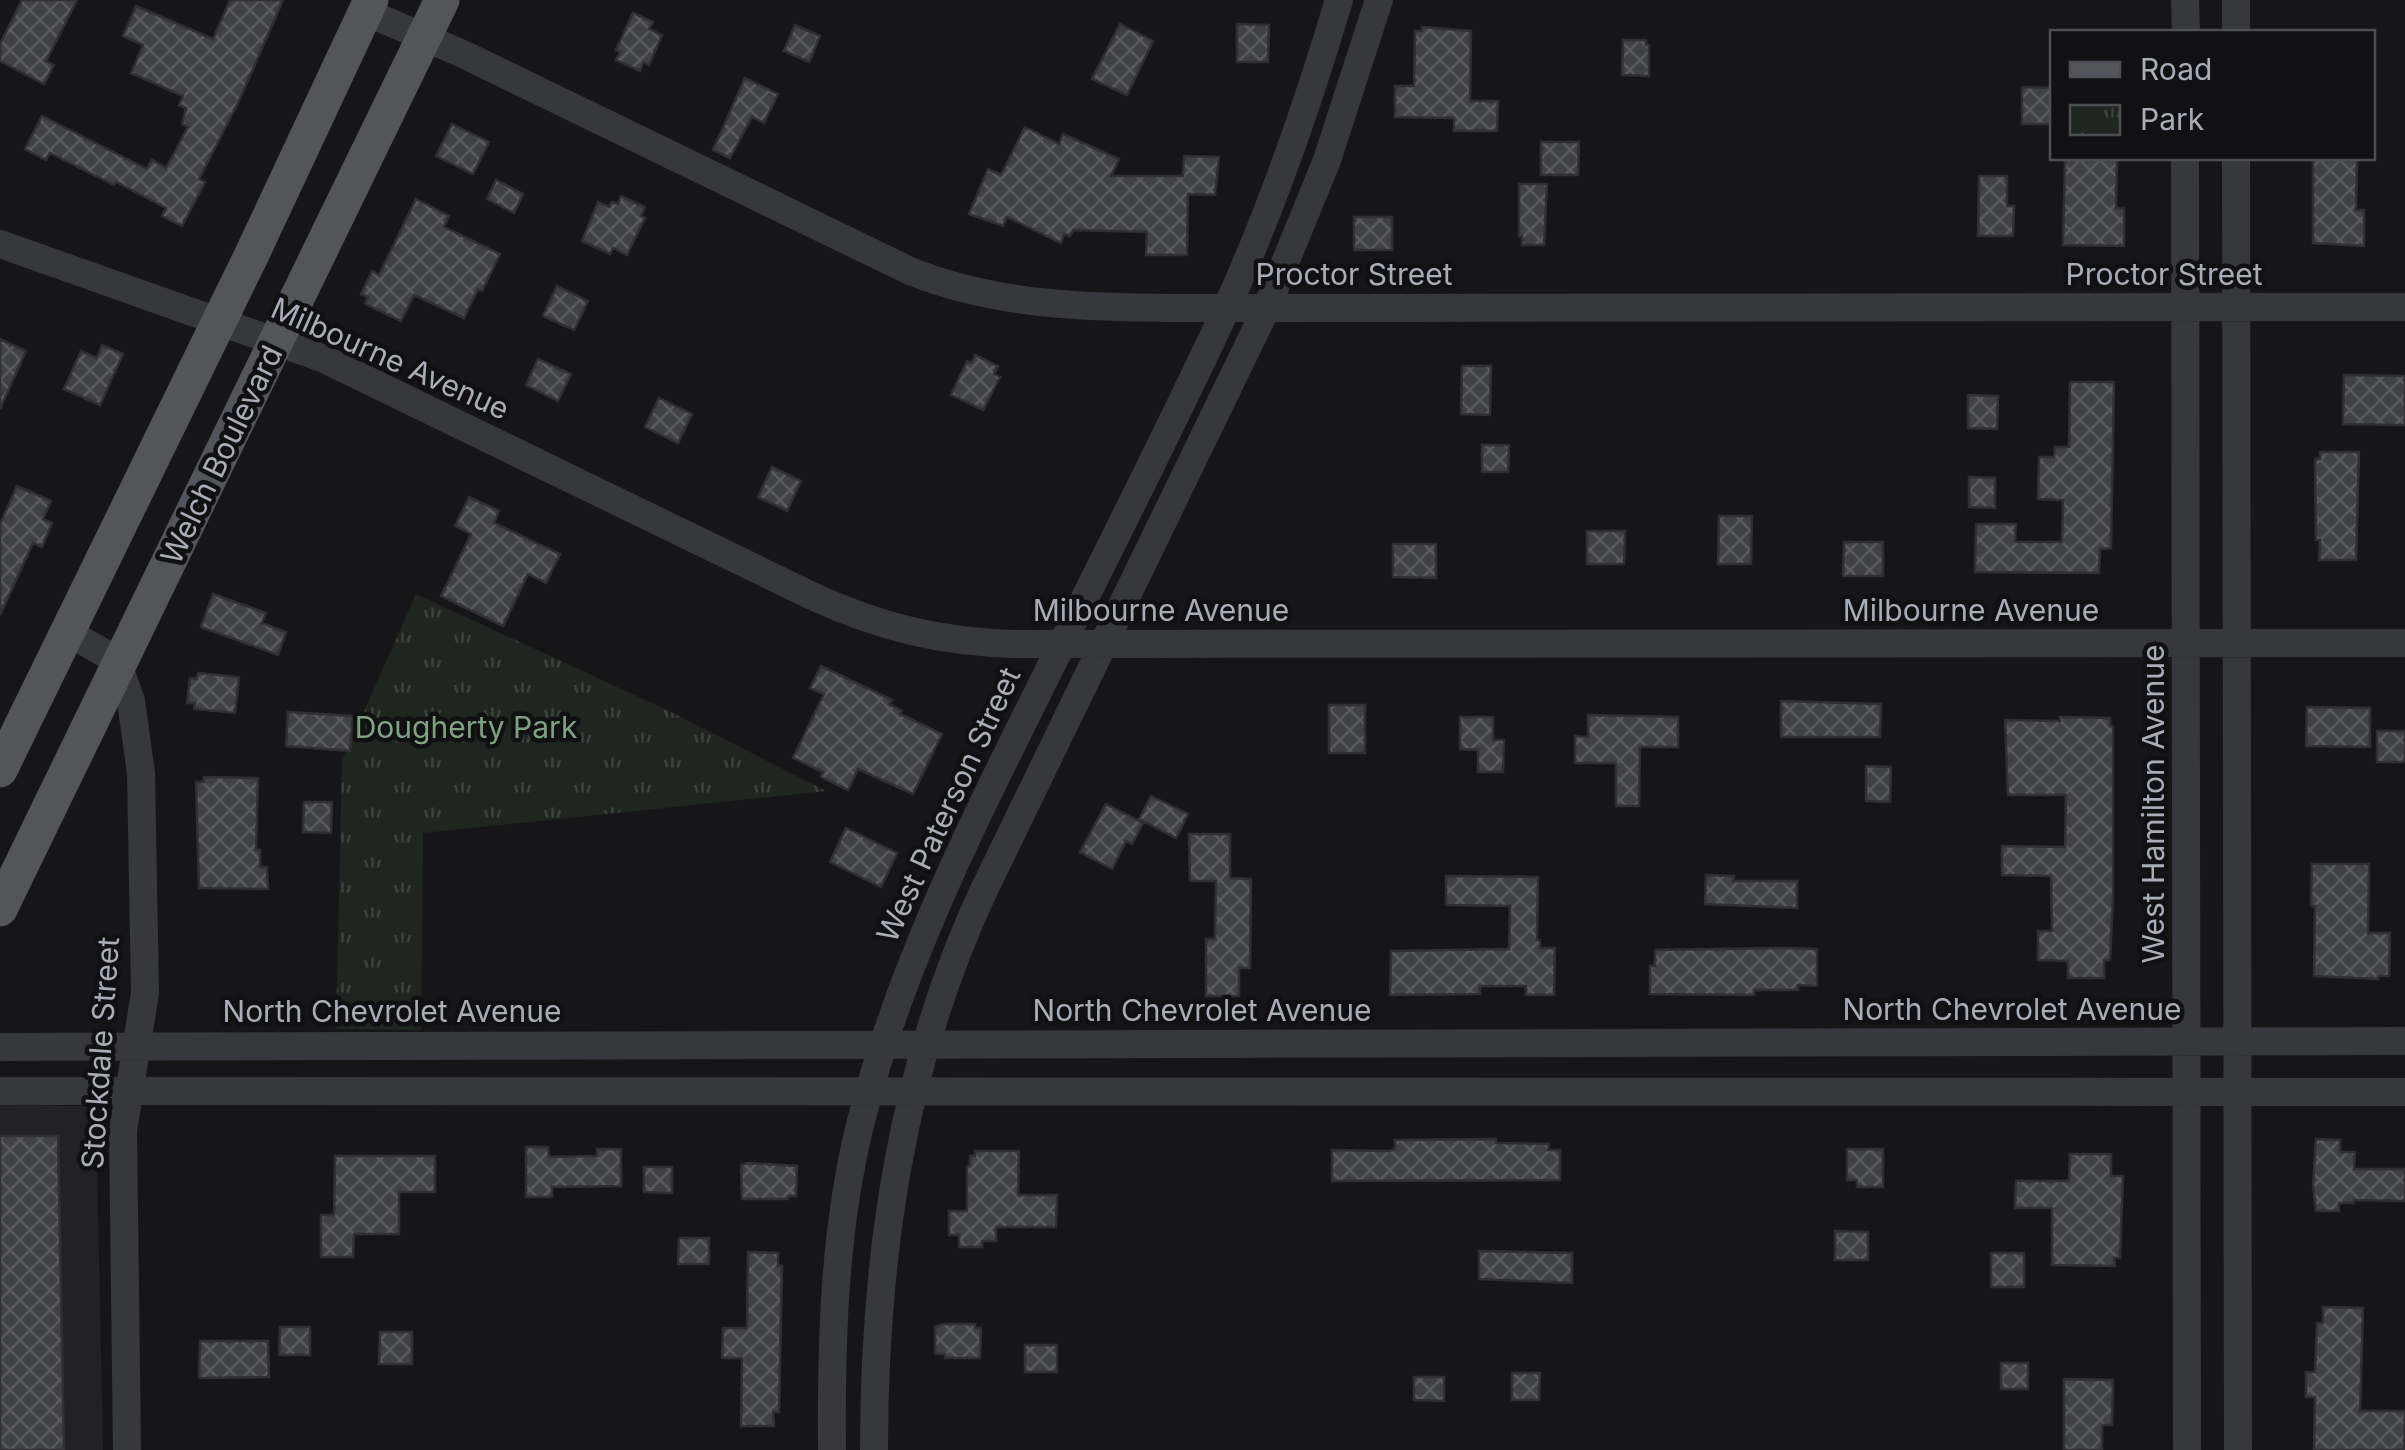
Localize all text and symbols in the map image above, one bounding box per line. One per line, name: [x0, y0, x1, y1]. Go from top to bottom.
legend: [2050, 30, 2375, 160]
text: Road: [2140, 51, 2212, 87]
text: Park: [2140, 101, 2205, 137]
street label: Proctor Street: [1256, 256, 1453, 292]
street label: Proctor Street: [2066, 256, 2263, 292]
street label: Milbourne Avenue: [266, 289, 515, 427]
street label: Welch Boulevard: [153, 340, 290, 570]
street label: Milbourne Avenue: [1033, 592, 1289, 628]
street label: Milbourne Avenue: [1843, 592, 2099, 628]
street label: West Hamilton Avenue: [2135, 644, 2171, 964]
street label: West Paterson Street: [869, 662, 1028, 947]
park label: Dougherty Park: [355, 709, 578, 745]
street label: Stockdale Street: [74, 935, 126, 1170]
street label: North Chevrolet Avenue: [1843, 991, 2181, 1027]
street label: North Chevrolet Avenue: [1033, 992, 1371, 1028]
street label: North Chevrolet Avenue: [223, 993, 561, 1029]

